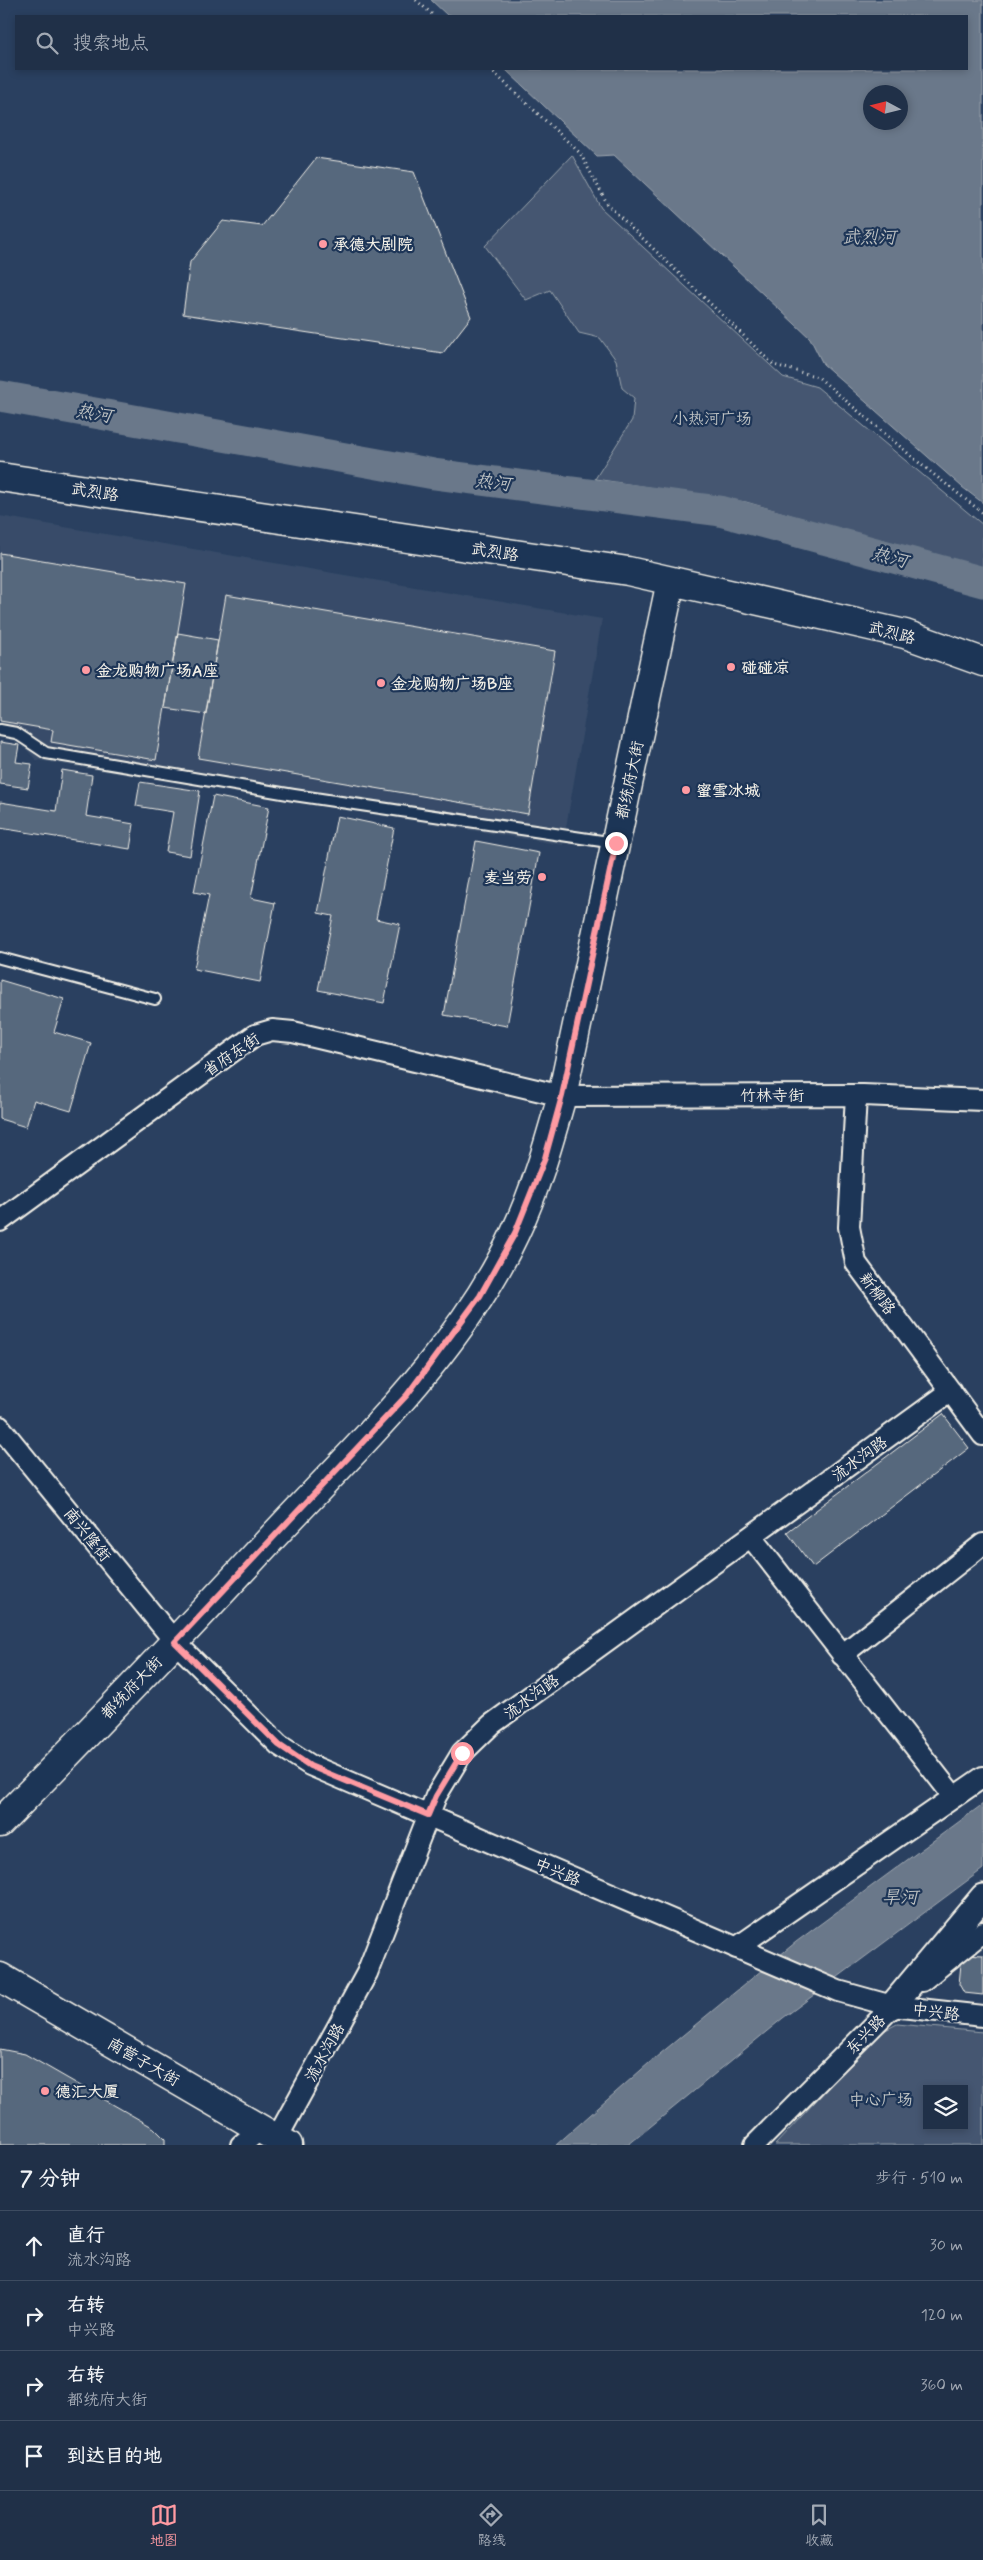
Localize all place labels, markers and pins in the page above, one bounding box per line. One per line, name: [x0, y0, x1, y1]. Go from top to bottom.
place label: 承德大剧院: [333, 235, 413, 256]
marker: 承德大剧院: [317, 238, 329, 250]
place label: 碰碰凉: [741, 658, 789, 679]
place label: 金龙购物广场A座: [96, 661, 218, 682]
marker: 碰碰凉: [725, 661, 737, 673]
marker: 金龙购物广场A座: [80, 664, 92, 676]
place label: 金龙购物广场B座: [391, 674, 513, 695]
marker: 金龙购物广场B座: [375, 677, 387, 689]
place label: 蜜雪冰城: [696, 781, 760, 802]
marker: 蜜雪冰城: [680, 784, 692, 796]
place label: 麦当劳: [484, 868, 532, 889]
marker: 麦当劳: [536, 871, 548, 883]
place label: 德汇大厦: [55, 2082, 119, 2103]
marker: 德汇大厦: [39, 2085, 51, 2097]

